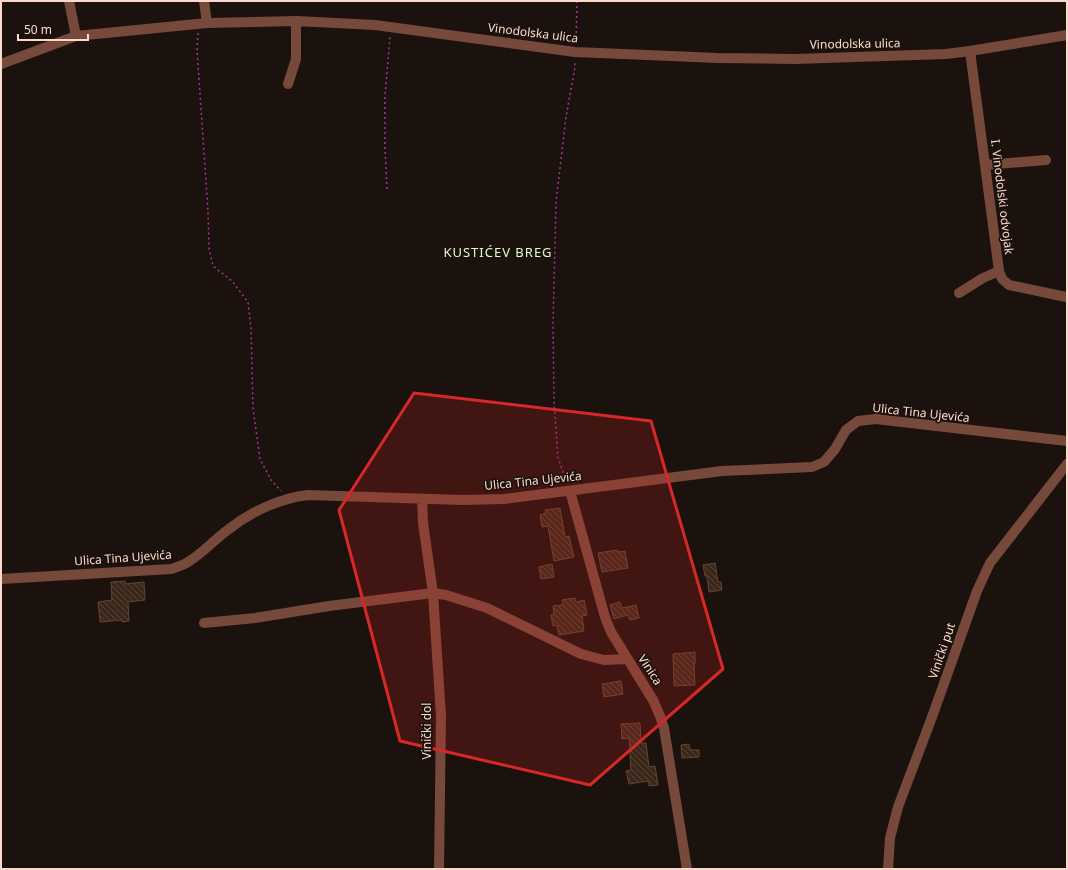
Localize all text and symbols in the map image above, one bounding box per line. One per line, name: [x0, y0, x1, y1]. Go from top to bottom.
scale bar: [18, 16, 88, 42]
street label: Vinodolska ulica: [487, 19, 579, 46]
text: 50 m: [24, 21, 52, 38]
street label: Vinodolska ulica: [809, 34, 901, 53]
street label: I. Vinodolski odvojak: [987, 138, 1018, 256]
district label: KUSTIĆEV BREG: [443, 243, 553, 261]
street label: Ulica Tina Ujevića: [872, 399, 971, 426]
street label: Ulica Tina Ujevića: [483, 467, 582, 494]
street label: Ulica Tina Ujevića: [74, 546, 172, 569]
street label: Vinički put: [924, 620, 959, 681]
street label: Vinica: [634, 651, 667, 688]
street label: Vinički dol: [418, 703, 435, 759]

